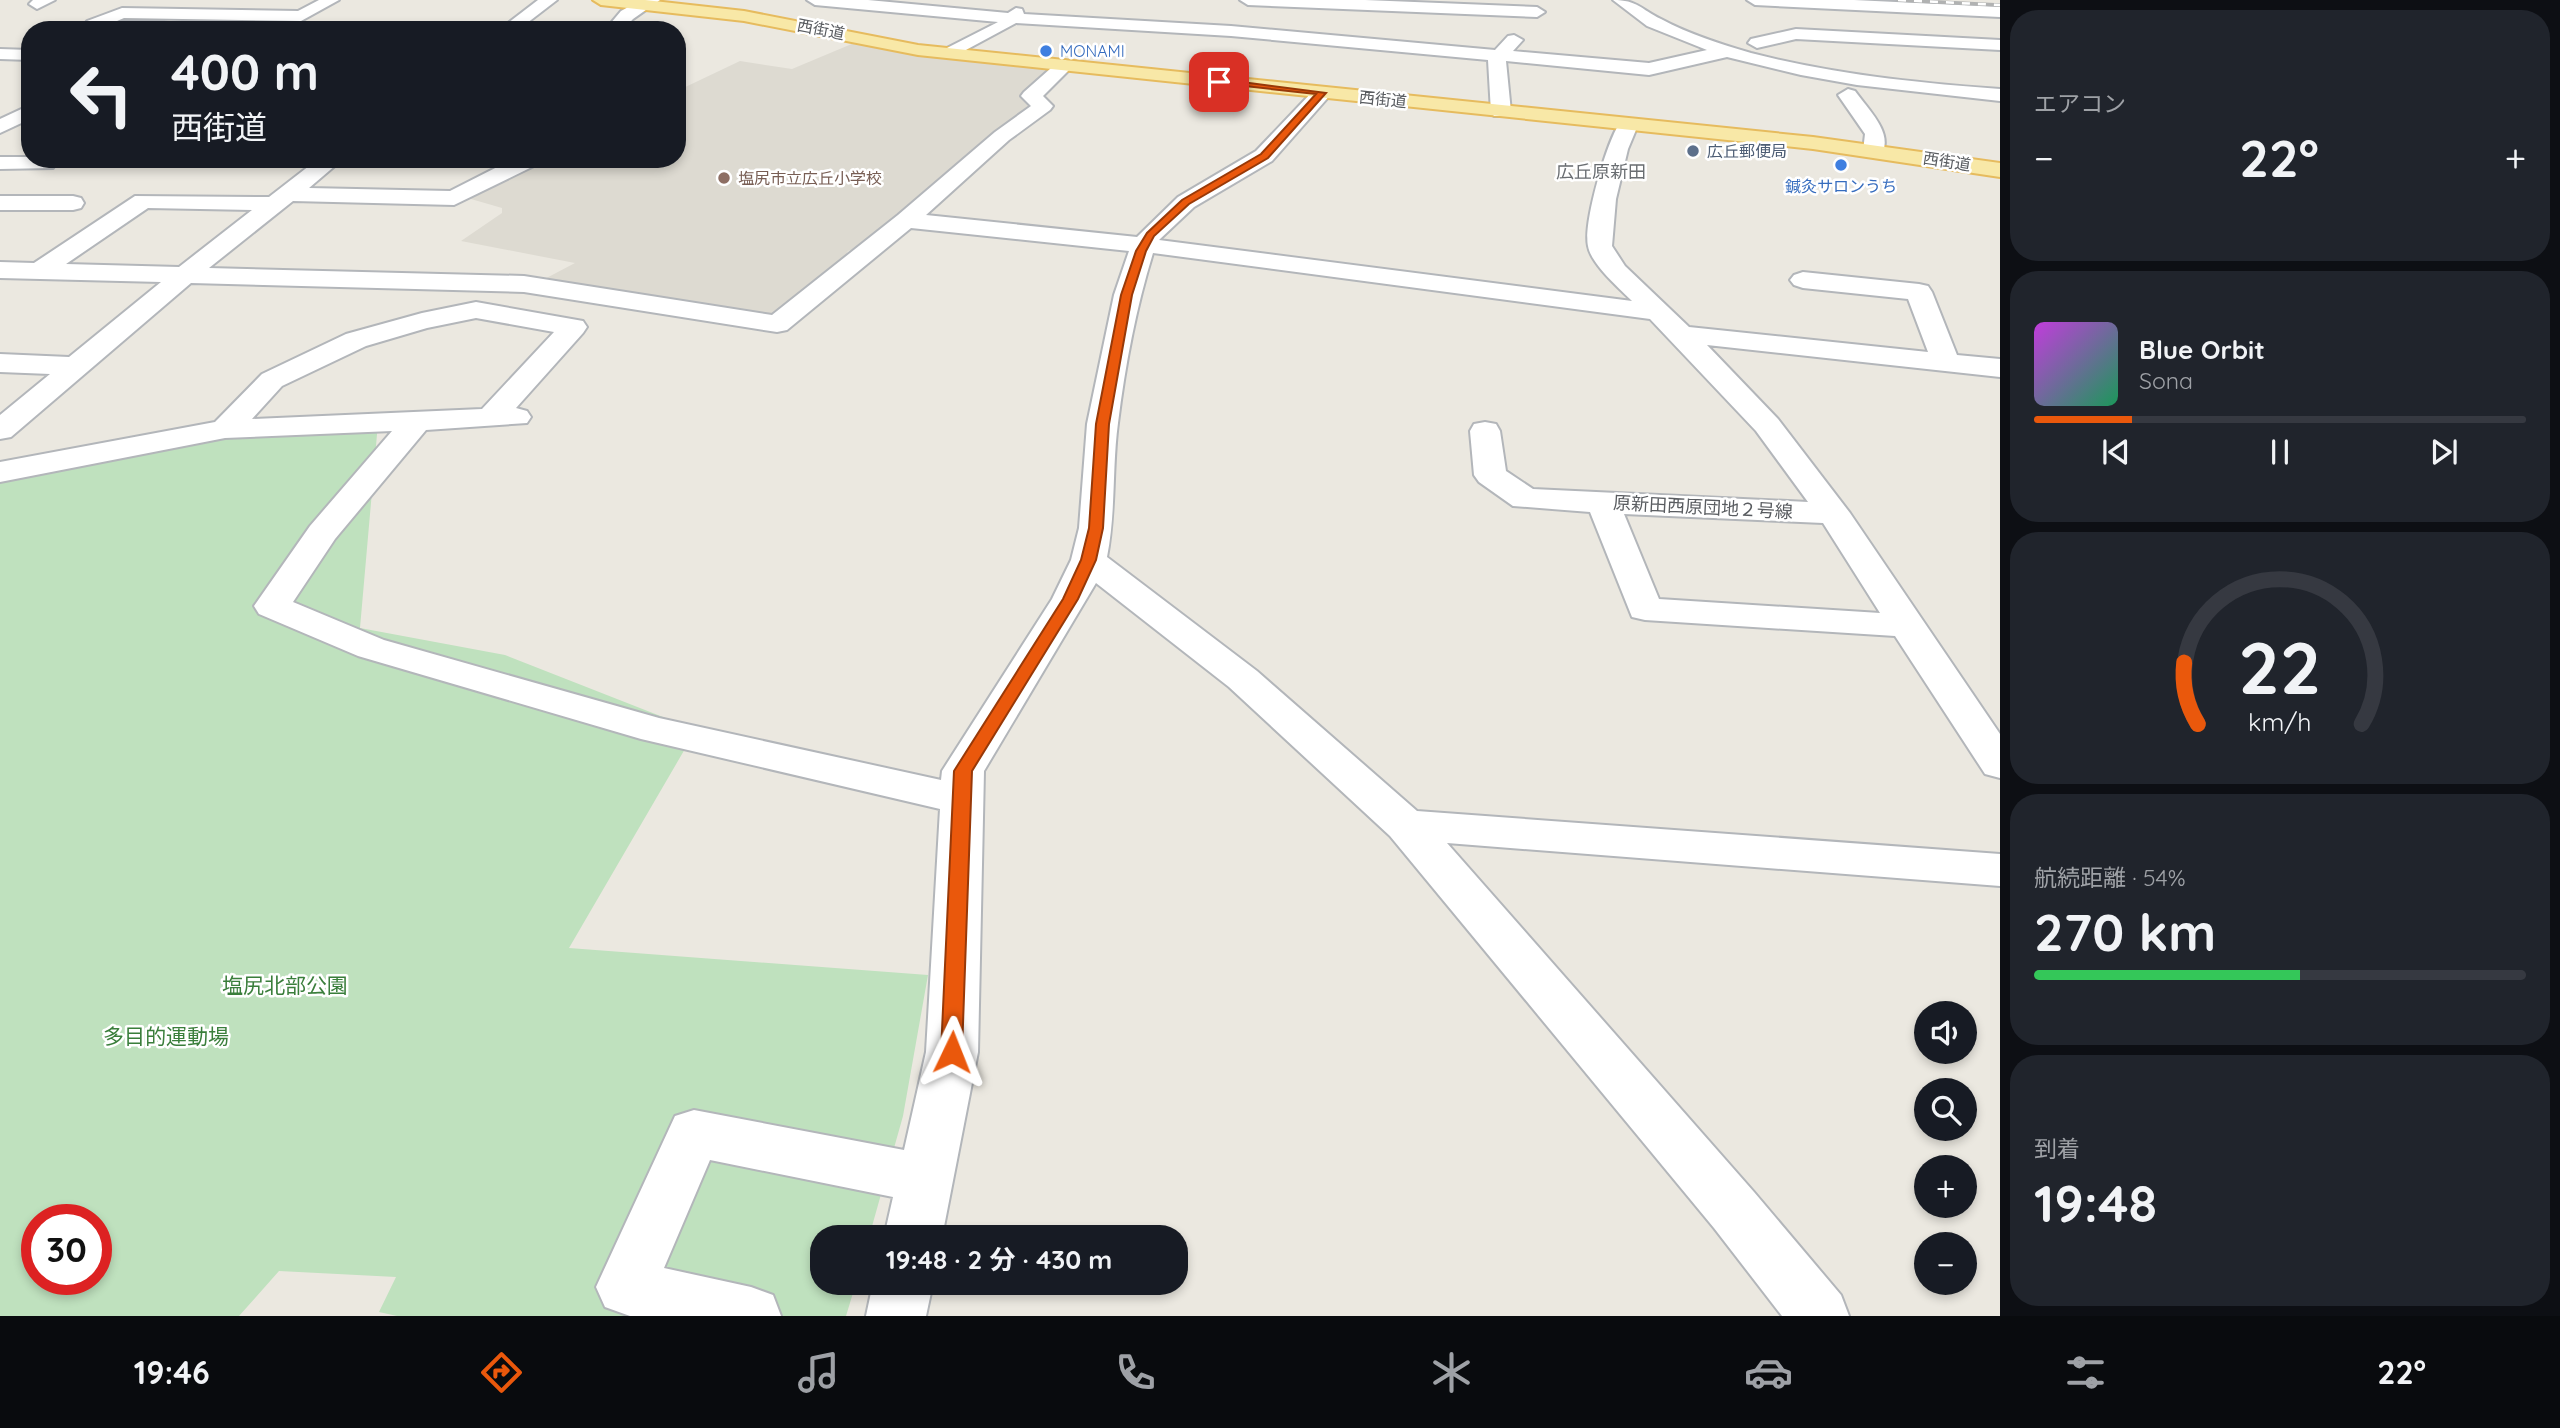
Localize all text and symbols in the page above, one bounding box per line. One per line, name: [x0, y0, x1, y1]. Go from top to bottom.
street label: 西街道: [796, 15, 846, 43]
text: 400 m: [171, 41, 319, 102]
place label: MONAMI: [1060, 41, 1125, 61]
marker: MONAMI: [1038, 43, 1054, 59]
icon: left: [56, 49, 147, 140]
pin: [1189, 52, 1249, 112]
icon: arrive: [1200, 63, 1238, 101]
street label: 西街道: [1358, 87, 1408, 111]
text: エアコン: [2034, 89, 2126, 118]
text: 西街道: [171, 107, 267, 147]
text: 22°: [2239, 125, 2319, 190]
text: −: [2034, 134, 2054, 182]
text: +: [2505, 134, 2526, 182]
place label: 広丘郵便局: [1707, 141, 1787, 161]
marker: 広丘郵便局: [1685, 143, 1701, 159]
street label: 西街道: [1922, 147, 1972, 175]
marker: 鍼灸サロンうち: [1833, 157, 1849, 173]
district label: 広丘原新田: [1556, 160, 1646, 183]
place label: 塩尻市立広丘小学校: [738, 168, 882, 188]
marker: 塩尻市立広丘小学校: [716, 170, 732, 186]
place label: 鍼灸サロンうち: [1785, 176, 1897, 196]
text: Blue Orbit: [2139, 333, 2265, 366]
text: Sona: [2139, 366, 2193, 395]
icon: previous: [2097, 433, 2135, 471]
icon: pause: [2261, 433, 2299, 471]
icon: next: [2425, 433, 2463, 471]
street label: 原新田西原団地２号線: [1613, 491, 1793, 523]
text: 22: [2239, 621, 2321, 712]
text: km/h: [2248, 706, 2312, 737]
text: 航続距離 · 54%: [2034, 863, 2186, 892]
text: 270 km: [2034, 899, 2216, 964]
park label: 塩尻北部公園: [222, 972, 348, 998]
map controls: [1914, 1001, 1977, 1295]
button: sound: [1914, 1001, 1977, 1064]
position arrow: [915, 1015, 989, 1089]
park label: 多目的運動場: [103, 1023, 229, 1049]
button: search: [1914, 1078, 1977, 1141]
text: 到着: [2034, 1134, 2080, 1163]
button: +: [1914, 1155, 1977, 1218]
text: 19:48: [2034, 1170, 2157, 1235]
speed limit sign: 30: [21, 1204, 112, 1295]
button: −: [1914, 1232, 1977, 1295]
text: 19:48 · 2 分 · 430 m: [886, 1243, 1112, 1276]
icon: directions: [477, 1348, 526, 1397]
icon: music: [794, 1348, 843, 1397]
icon: phone: [1111, 1348, 1160, 1397]
icon: climate: [1427, 1348, 1476, 1397]
icon: car: [1744, 1348, 1793, 1397]
icon: filters: [2061, 1348, 2110, 1397]
text: 19:46: [134, 1352, 210, 1392]
text: 22°: [2377, 1352, 2426, 1392]

